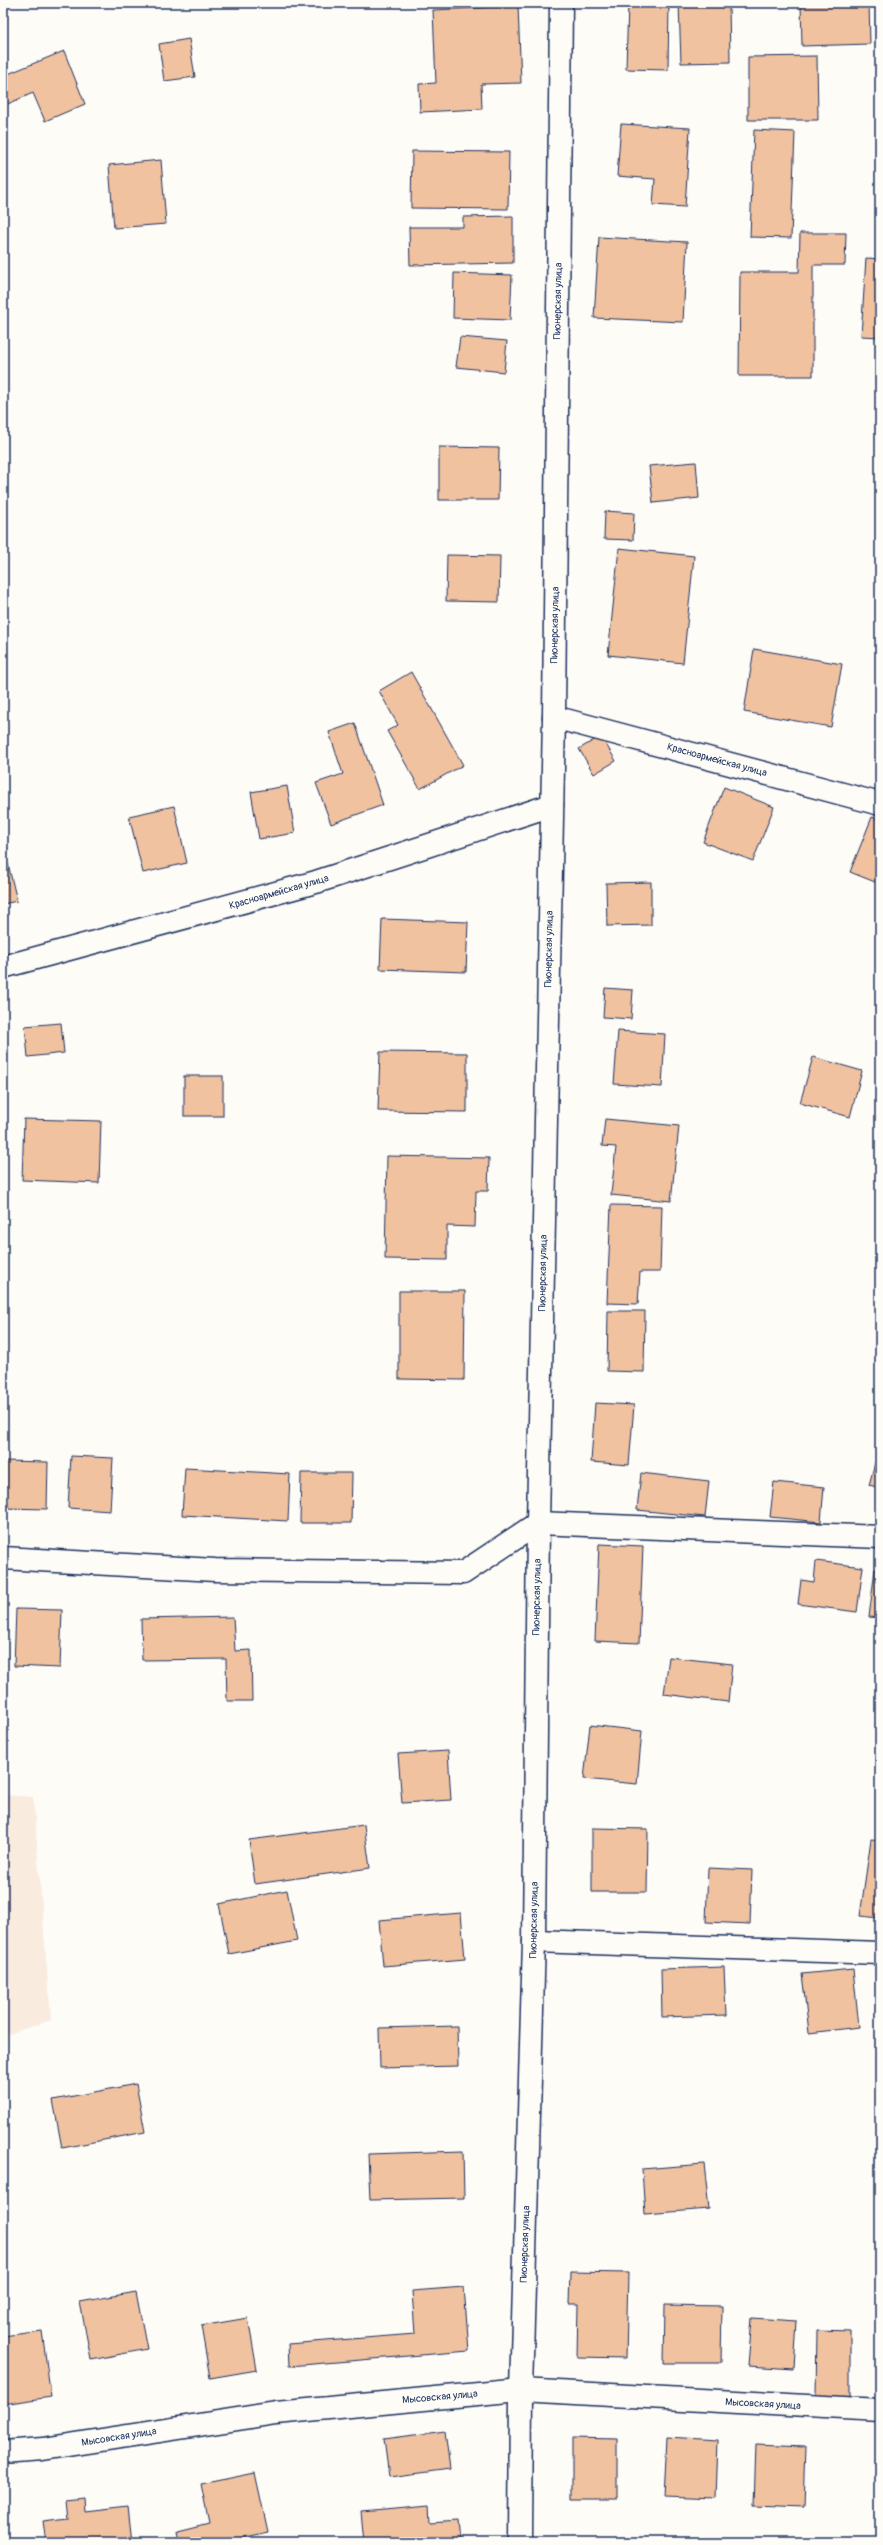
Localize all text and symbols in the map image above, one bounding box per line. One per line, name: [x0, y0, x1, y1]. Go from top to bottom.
street label: Пионерская улица: [551, 262, 565, 340]
street label: Пионерская улица: [548, 586, 562, 664]
street label: Красноармейская улица: [666, 741, 769, 779]
street label: Красноармейская улица: [228, 872, 330, 912]
street label: Пионерская улица: [542, 910, 556, 988]
street label: Пионерская улица: [536, 1234, 550, 1312]
street label: Пионерская улица: [530, 1558, 544, 1636]
street label: Пионерская улица: [527, 1881, 541, 1959]
street label: Пионерская улица: [518, 2205, 532, 2283]
street label: Мысовская улица: [402, 2388, 479, 2406]
street label: Мысовская улица: [725, 2396, 801, 2412]
street label: Мысовская улица: [81, 2425, 158, 2449]

